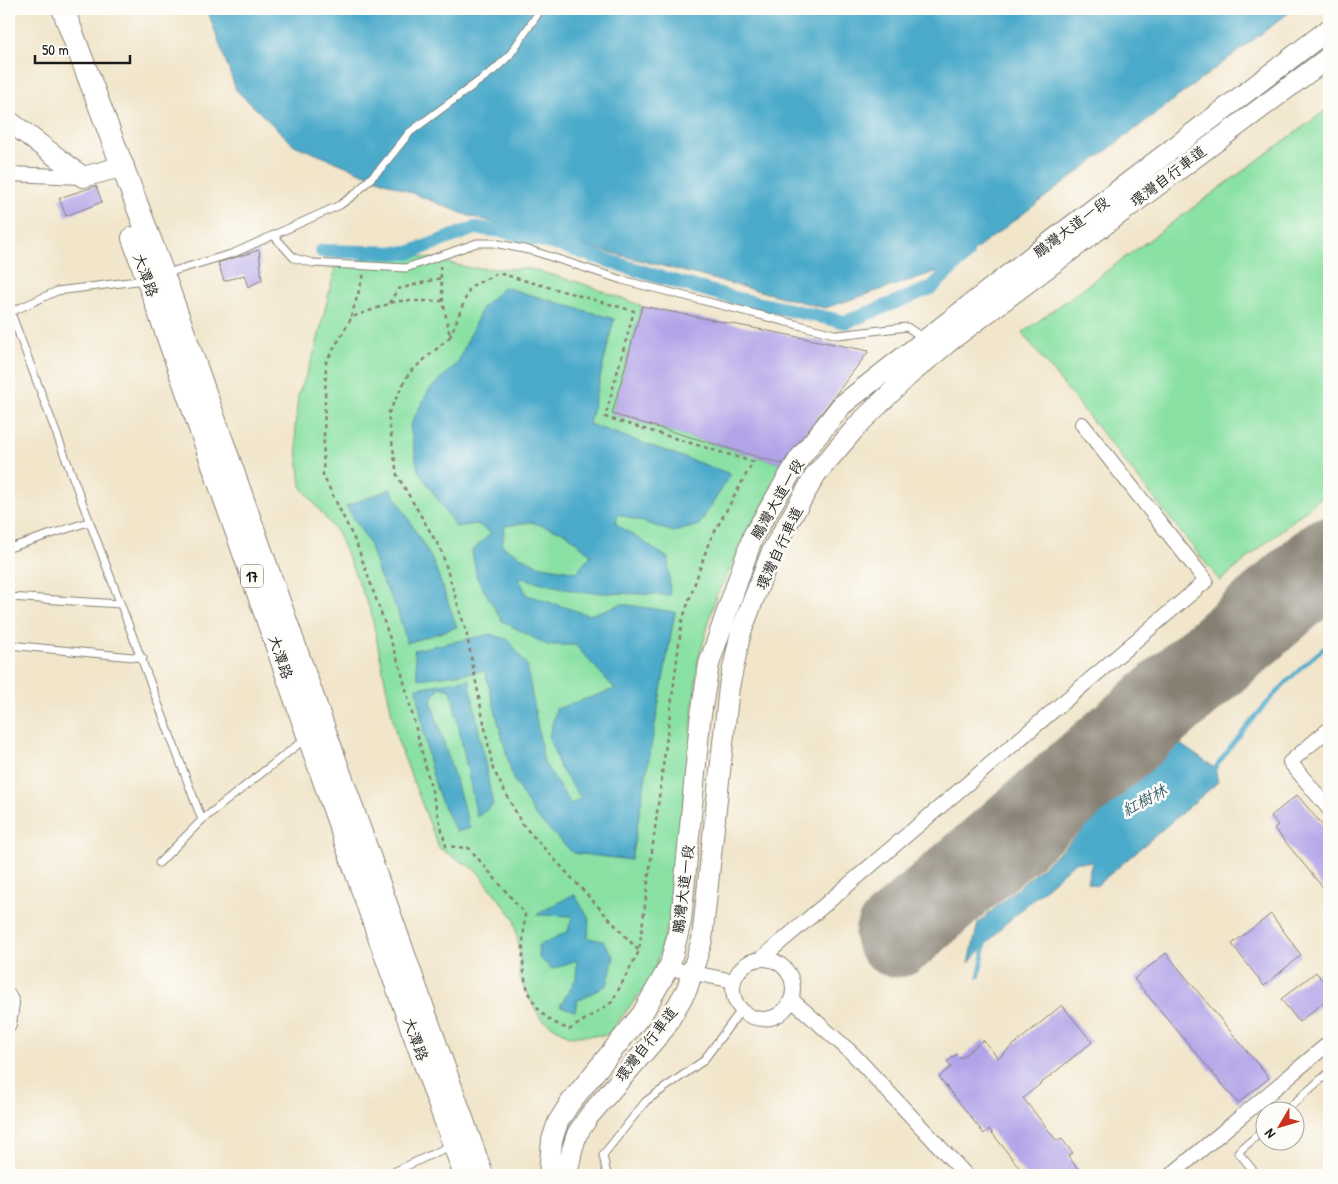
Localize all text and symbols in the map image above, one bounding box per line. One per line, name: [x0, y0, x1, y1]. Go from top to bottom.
scale bar: [35, 32, 130, 64]
text: 50 m: [42, 39, 69, 60]
street label: 環灣自行車道: [1126, 141, 1210, 211]
street label: 鵬灣大道一段: [1029, 192, 1113, 262]
street label: 大潭路: [128, 250, 164, 300]
street label: 鵬灣大道一段: [745, 455, 809, 543]
street label: 環灣自行車道: [750, 503, 808, 593]
road number: 17: [241, 564, 263, 588]
street label: 大潭路: [264, 632, 298, 682]
water label: 紅樹林: [1118, 779, 1171, 821]
street label: 鵬灣大道一段: [667, 843, 699, 935]
street label: 環灣自行車道: [610, 1002, 682, 1086]
street label: 大潭路: [398, 1014, 434, 1064]
north arrow: [1256, 1102, 1306, 1152]
text: N: [1259, 1125, 1279, 1143]

